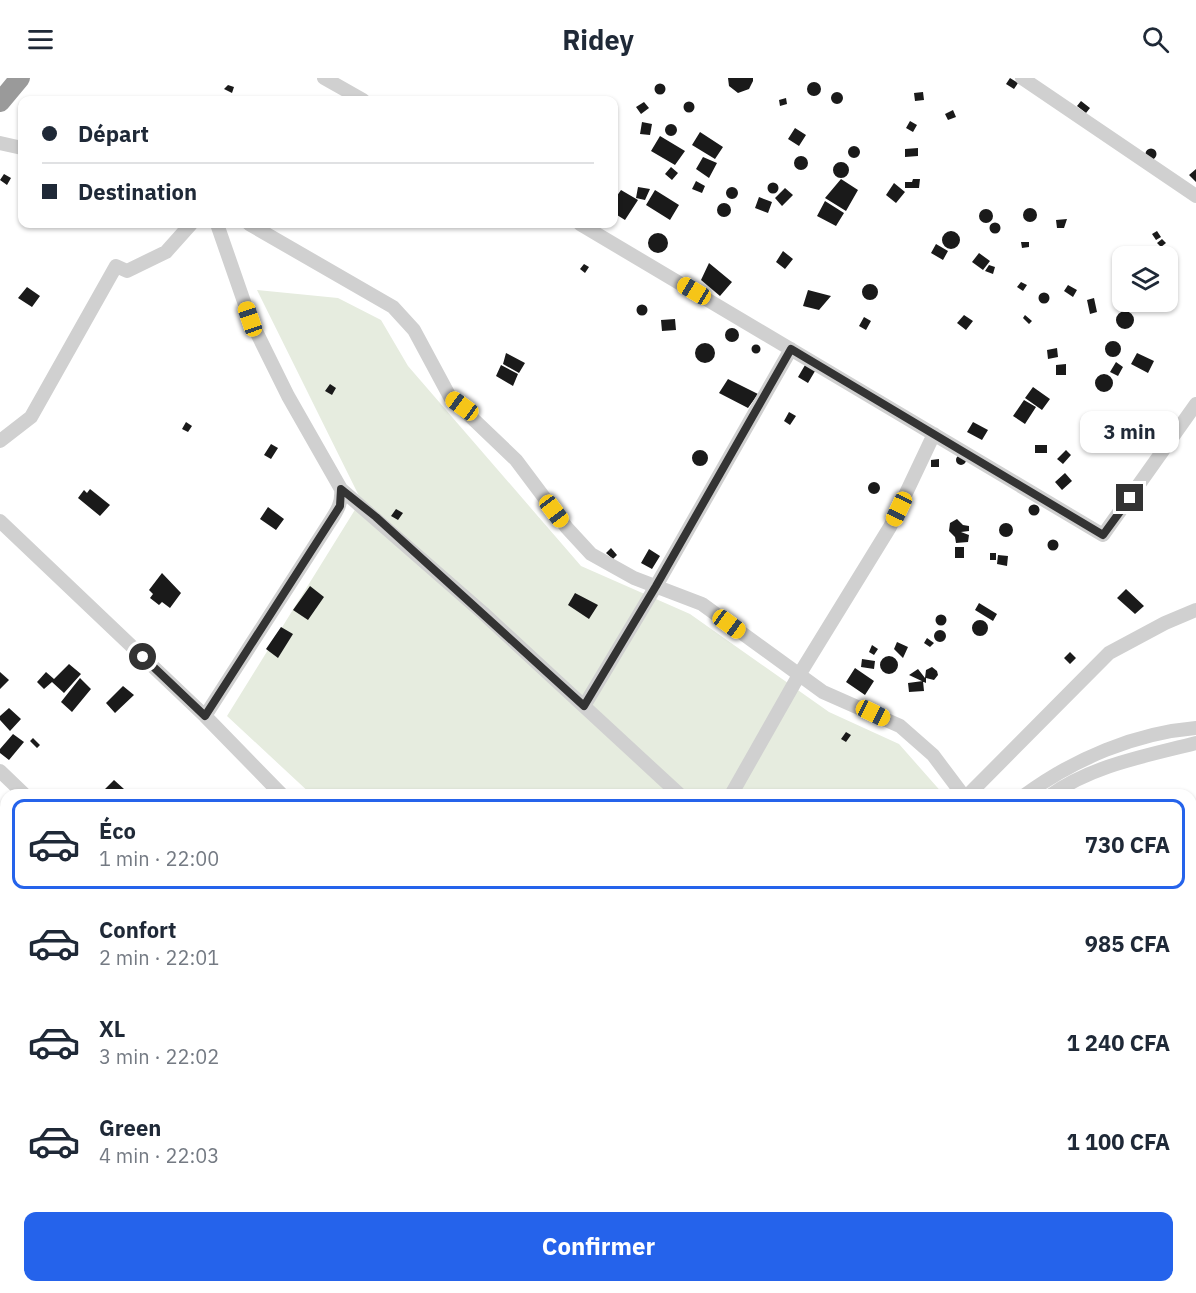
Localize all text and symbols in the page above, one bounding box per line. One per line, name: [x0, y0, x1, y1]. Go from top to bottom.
text: Ridey: [562, 22, 634, 57]
icon: menu: [24, 23, 57, 56]
icon: search: [1139, 23, 1172, 56]
text: Départ: [78, 119, 149, 148]
text: Destination: [78, 177, 197, 206]
map controls: [1112, 246, 1178, 312]
button: layers: [1112, 246, 1178, 312]
car: [674, 274, 714, 308]
car: [236, 299, 264, 339]
car: [442, 388, 482, 424]
callout: 3 min: [1080, 411, 1180, 453]
text: 3 min: [1103, 418, 1156, 445]
route end: [1116, 484, 1143, 511]
car: [883, 489, 915, 529]
car: [536, 491, 572, 531]
car: [709, 606, 749, 642]
route start: [129, 643, 156, 670]
car: [853, 697, 893, 729]
text: Éco: [99, 816, 136, 845]
icon: car: [27, 817, 81, 871]
text: 730 CFA: [1085, 830, 1170, 859]
text: 1 min · 22:00: [99, 845, 219, 872]
text: Confort: [99, 915, 177, 944]
icon: car: [27, 916, 81, 970]
text: 985 CFA: [1085, 929, 1170, 958]
text: 2 min · 22:01: [99, 944, 219, 971]
text: XL: [99, 1014, 125, 1043]
icon: car: [27, 1015, 81, 1069]
text: 1 240 CFA: [1066, 1028, 1170, 1057]
text: 3 min · 22:02: [99, 1043, 219, 1070]
text: Green: [99, 1113, 161, 1142]
icon: car: [27, 1114, 81, 1168]
text: 1 100 CFA: [1066, 1127, 1170, 1156]
text: 4 min · 22:03: [99, 1142, 219, 1169]
button: Confirmer: [24, 1212, 1173, 1281]

